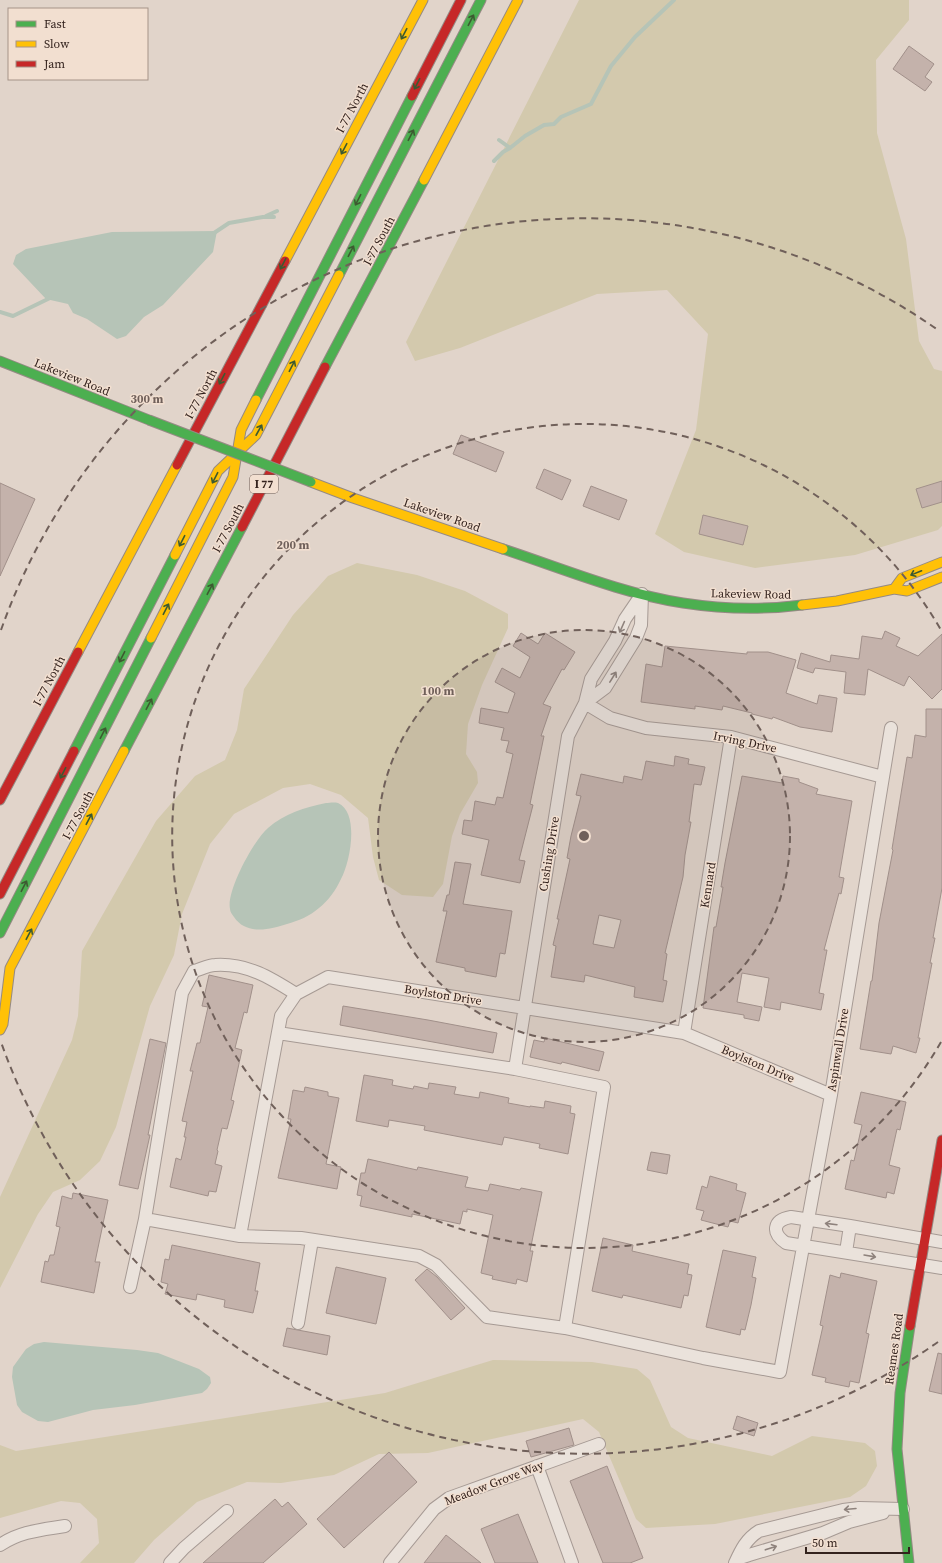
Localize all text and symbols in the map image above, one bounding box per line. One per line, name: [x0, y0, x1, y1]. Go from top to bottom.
legend: [8, 8, 148, 80]
one-way arrow: [467, 14, 475, 26]
text: Fast: [44, 16, 66, 32]
one-way arrow: [400, 28, 408, 40]
text: Slow: [44, 36, 70, 52]
text: Jam: [43, 56, 65, 72]
one-way arrow: [413, 78, 421, 90]
street label: I-77 North: [332, 80, 372, 136]
one-way arrow: [408, 129, 415, 141]
one-way arrow: [339, 143, 347, 155]
one-way arrow: [354, 194, 361, 206]
street label: I-77 South: [359, 214, 399, 268]
one-way arrow: [348, 245, 356, 257]
one-way arrow: [279, 258, 286, 270]
street label: Lakeview Road: [32, 355, 112, 400]
one-way arrow: [289, 361, 296, 373]
street label: I-77 North: [181, 366, 221, 422]
one-way arrow: [218, 373, 225, 385]
text: 300 m: [131, 391, 164, 407]
one-way arrow: [256, 424, 263, 436]
one-way arrow: [211, 471, 218, 483]
road number: I 77: [250, 475, 278, 493]
street label: Lakeview Road: [401, 494, 483, 536]
street label: I-77 South: [208, 501, 248, 555]
one-way arrow: [178, 535, 185, 547]
text: 200 m: [277, 537, 310, 553]
one-way arrow: [910, 569, 922, 577]
one-way arrow: [206, 583, 214, 595]
street label: Lakeview Road: [711, 585, 792, 603]
one-way arrow: [162, 603, 170, 615]
one-way arrow: [618, 621, 625, 633]
one-way arrow: [118, 651, 126, 663]
street label: I-77 North: [29, 653, 69, 709]
one-way arrow: [609, 671, 617, 683]
text: 100 m: [422, 683, 455, 699]
one-way arrow: [146, 698, 154, 710]
one-way arrow: [100, 727, 107, 739]
street label: Irving Drive: [712, 727, 778, 757]
one-way arrow: [59, 766, 66, 778]
street label: I-77 South: [58, 788, 98, 842]
one-way arrow: [86, 813, 93, 825]
street label: Cushing Drive: [535, 815, 563, 893]
centre of rings: [577, 829, 591, 843]
street label: Kennard: [696, 861, 720, 909]
one-way arrow: [21, 880, 28, 892]
one-way arrow: [25, 928, 33, 940]
street label: Boylston Drive: [403, 981, 483, 1009]
street label: Aspinwall Drive: [823, 1007, 853, 1093]
street label: Boylston Drive: [719, 1041, 797, 1087]
one-way arrow: [825, 1220, 838, 1228]
one-way arrow: [863, 1252, 876, 1260]
street label: Reames Road: [881, 1312, 907, 1386]
street label: Meadow Grove Way: [442, 1456, 547, 1509]
one-way arrow: [844, 1505, 857, 1512]
scale bar: [806, 1529, 909, 1555]
text: 50 m: [812, 1535, 838, 1551]
one-way arrow: [764, 1544, 776, 1552]

